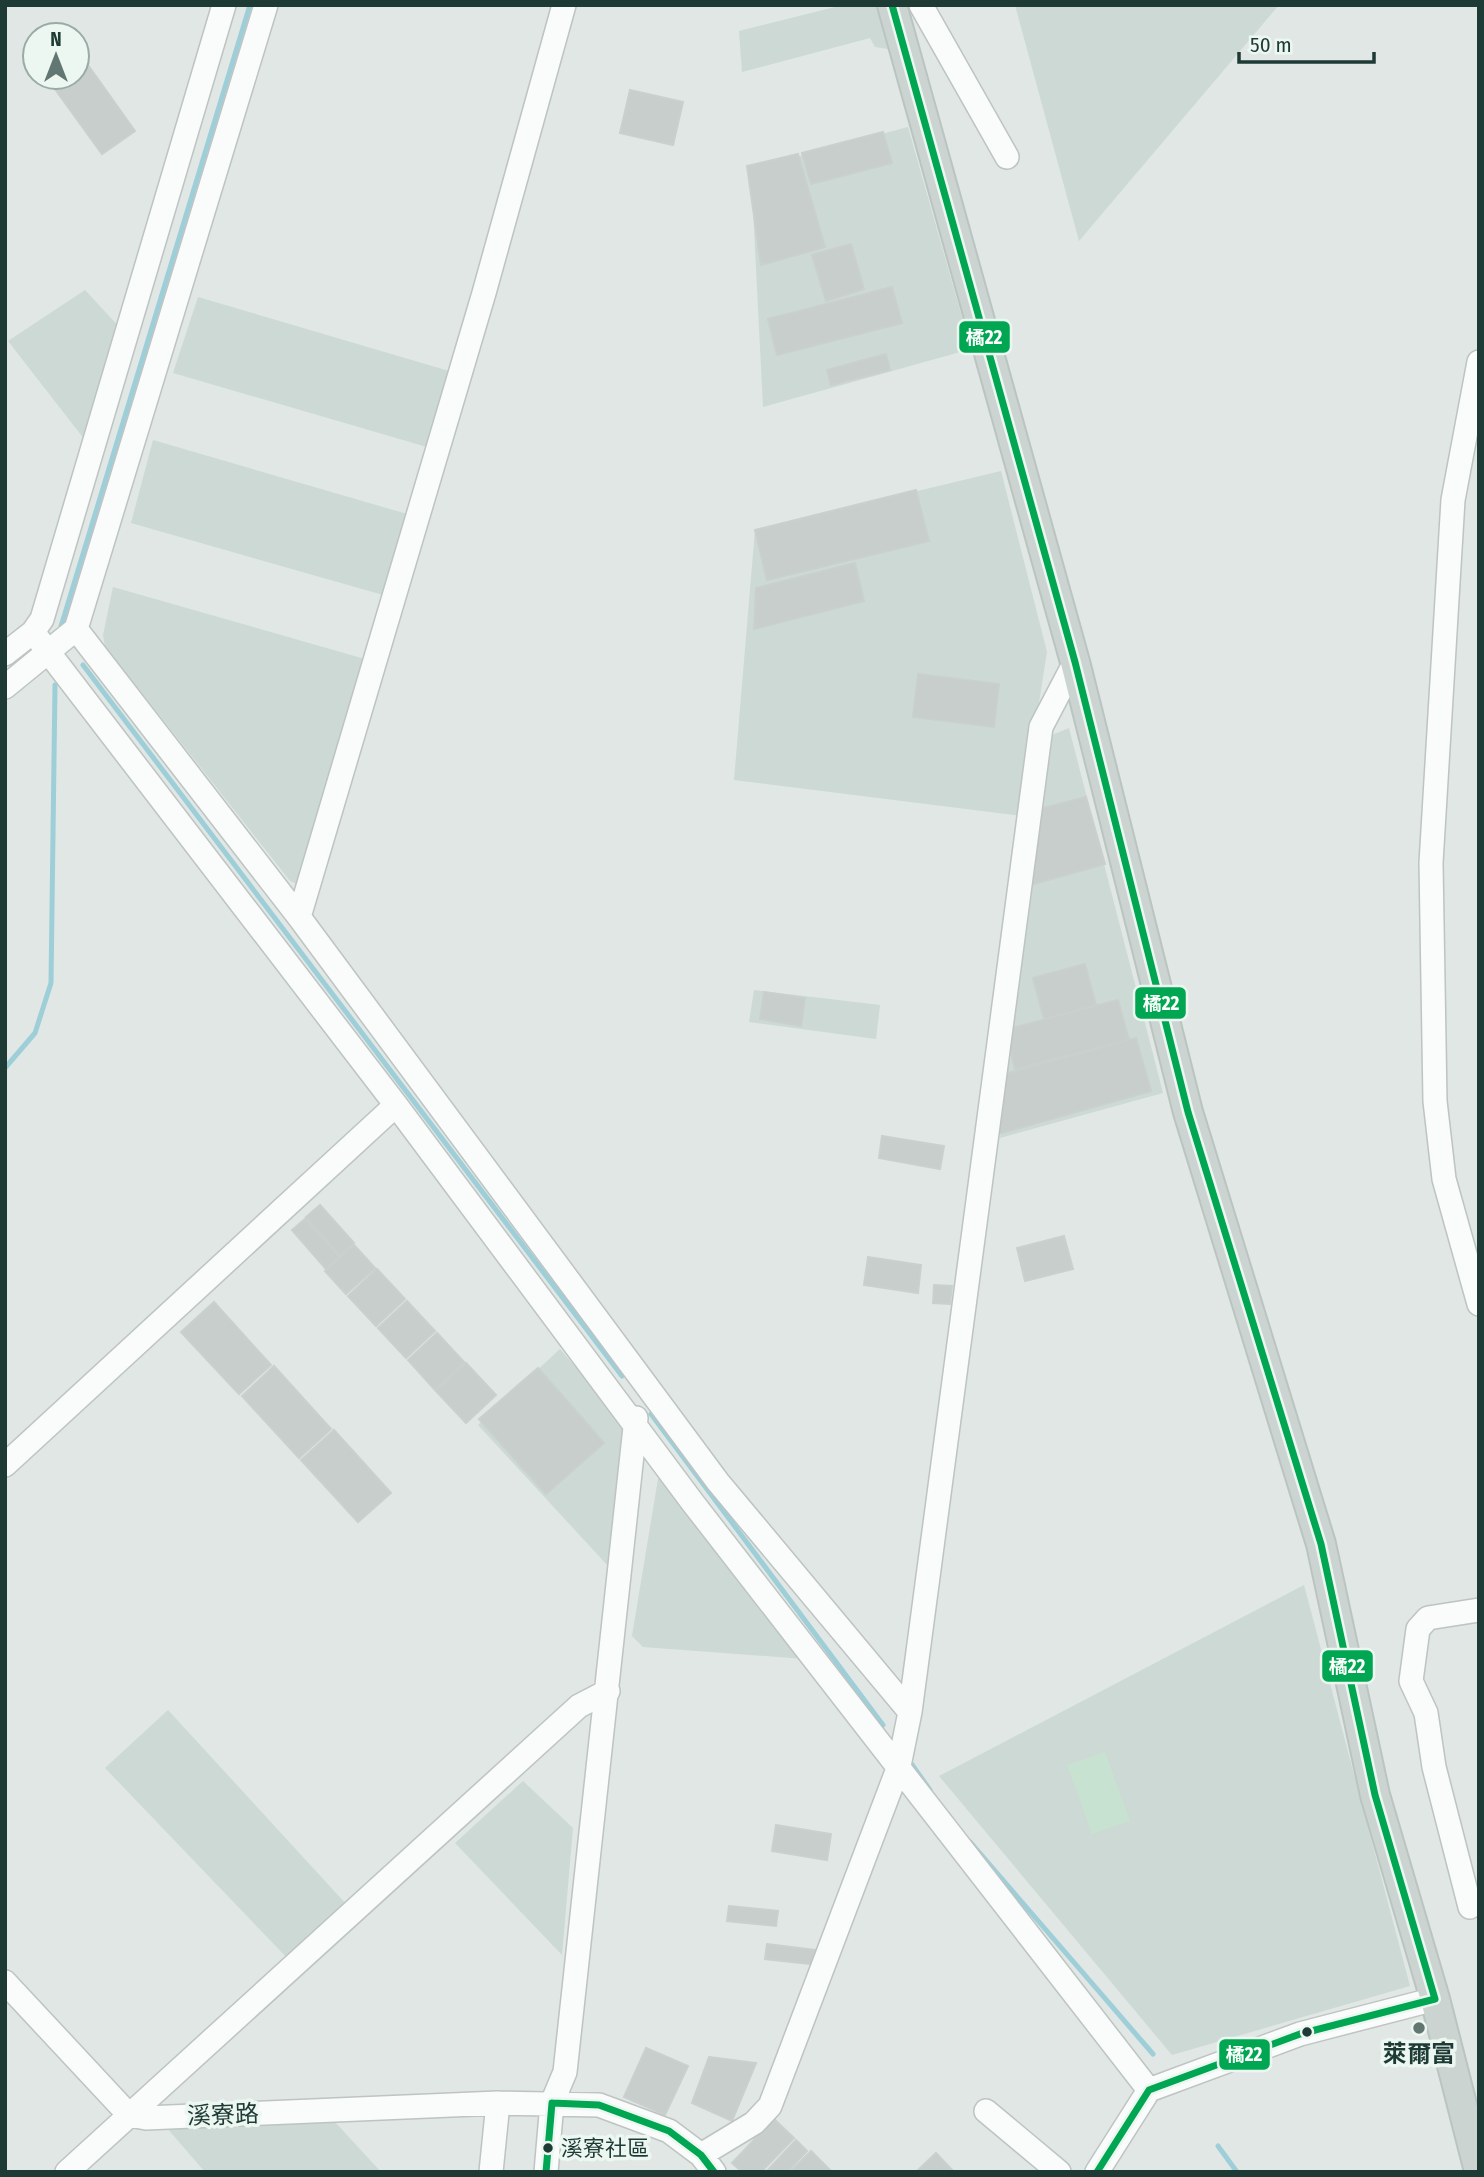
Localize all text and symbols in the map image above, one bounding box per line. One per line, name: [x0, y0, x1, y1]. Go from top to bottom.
north arrow: [21, 21, 91, 91]
scale bar: [1239, 21, 1374, 65]
text: N: [50, 28, 62, 51]
text: 50 m: [1250, 32, 1292, 58]
line badge: 橘22: [958, 320, 1011, 354]
text: 橘22: [966, 326, 1002, 349]
line badge: 橘22: [1134, 986, 1187, 1020]
text: 橘22: [1143, 992, 1179, 1015]
line badge: 橘22: [1321, 1649, 1374, 1683]
text: 橘22: [1329, 1655, 1365, 1678]
marker: 萊爾富: [1411, 2020, 1427, 2036]
unlabelled marker: [1300, 2025, 1314, 2039]
line badge: 橘22: [1218, 2038, 1271, 2071]
place label: 萊爾富: [1383, 2040, 1455, 2068]
text: 橘22: [1226, 2043, 1262, 2066]
street label: 溪寮路: [187, 2100, 259, 2130]
place label: 溪寮社區: [561, 2135, 649, 2162]
marker: 溪寮社區: [541, 2141, 555, 2155]

